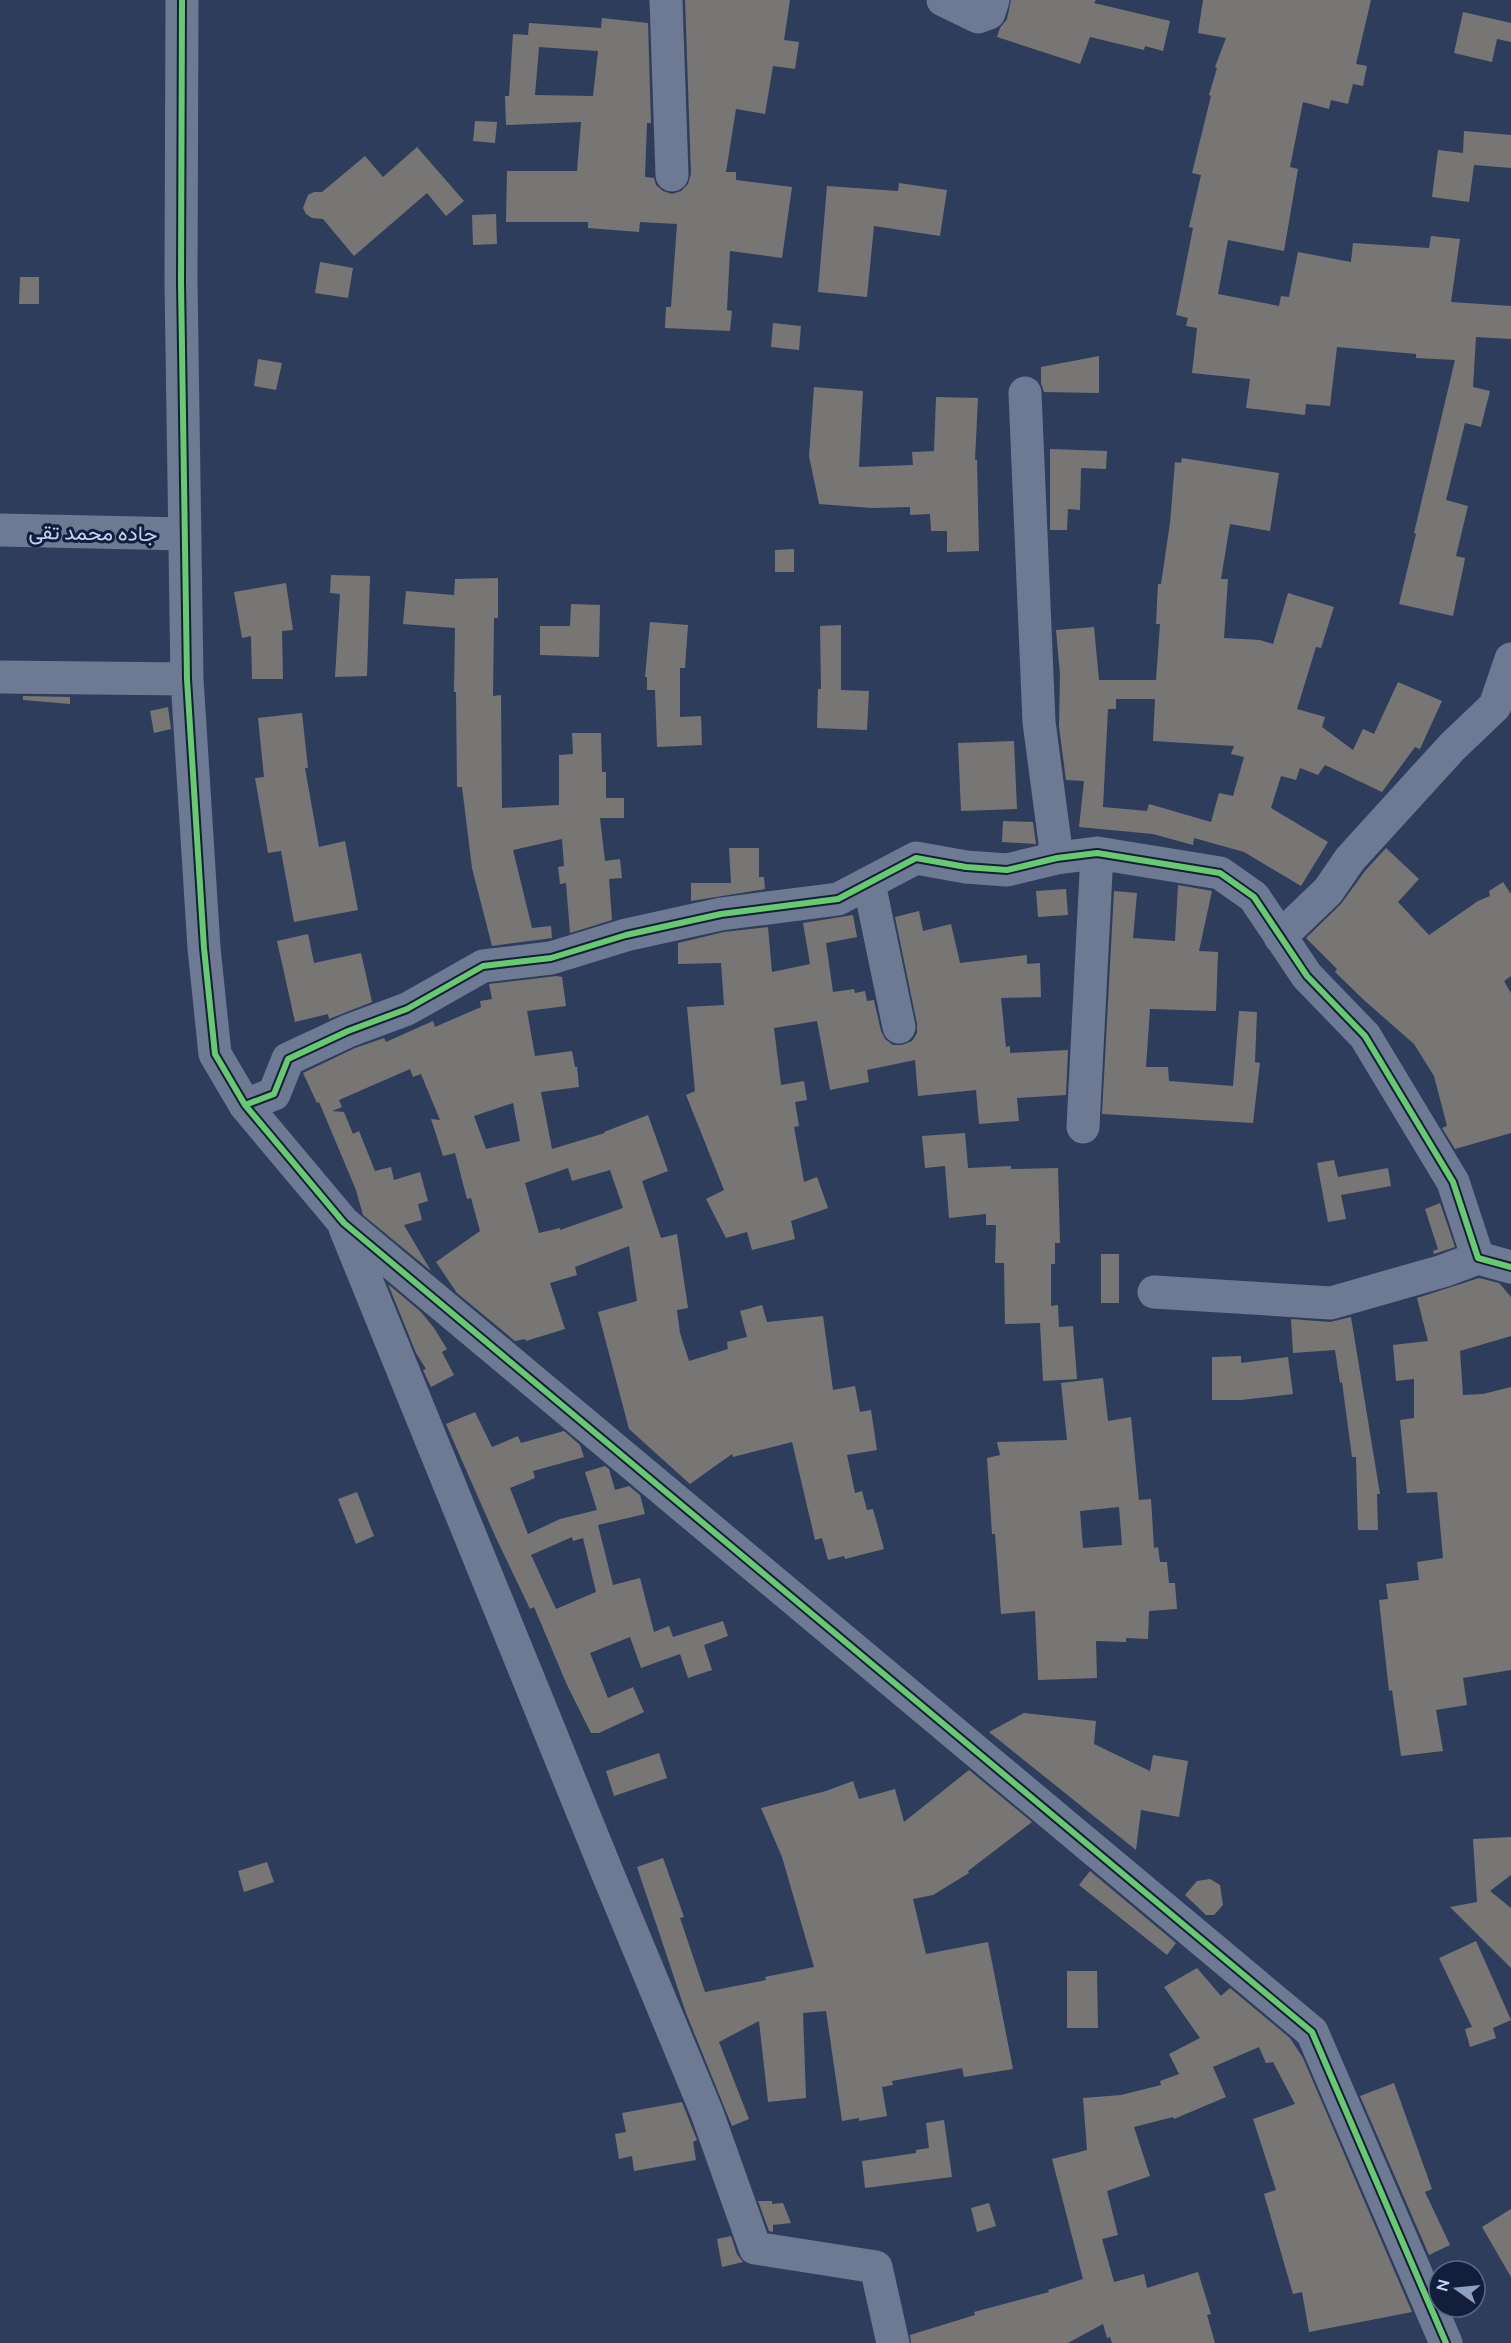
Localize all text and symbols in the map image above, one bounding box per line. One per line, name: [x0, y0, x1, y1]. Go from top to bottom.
street label: جاده محمد تقی: [28, 519, 158, 546]
north arrow: [1427, 2259, 1487, 2319]
text: N: [1432, 2277, 1453, 2293]

